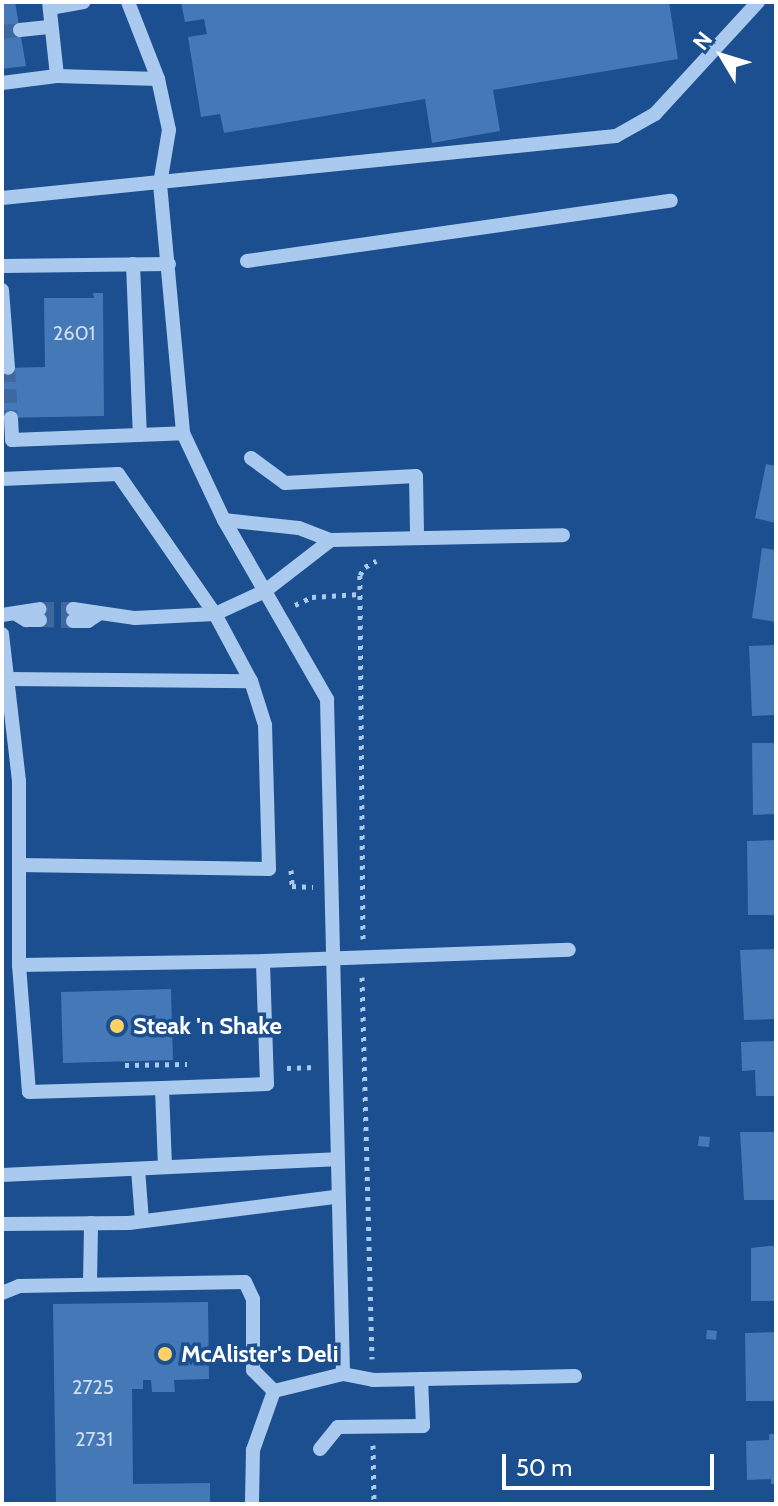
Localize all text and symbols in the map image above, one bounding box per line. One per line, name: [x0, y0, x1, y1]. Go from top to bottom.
north arrow: [682, 16, 762, 96]
text: N: [687, 26, 718, 55]
house number: 2601: [53, 321, 95, 345]
place label: Steak 'n Shake: [133, 1012, 282, 1040]
marker: Steak 'n Shake: [108, 1017, 126, 1035]
place label: McAlister's Deli: [181, 1340, 338, 1368]
marker: McAlister's Deli: [156, 1345, 174, 1363]
house number: 2725: [72, 1375, 114, 1399]
house number: 2731: [75, 1427, 113, 1451]
scale bar: [506, 1438, 718, 1488]
text: 50 m: [516, 1453, 572, 1482]

